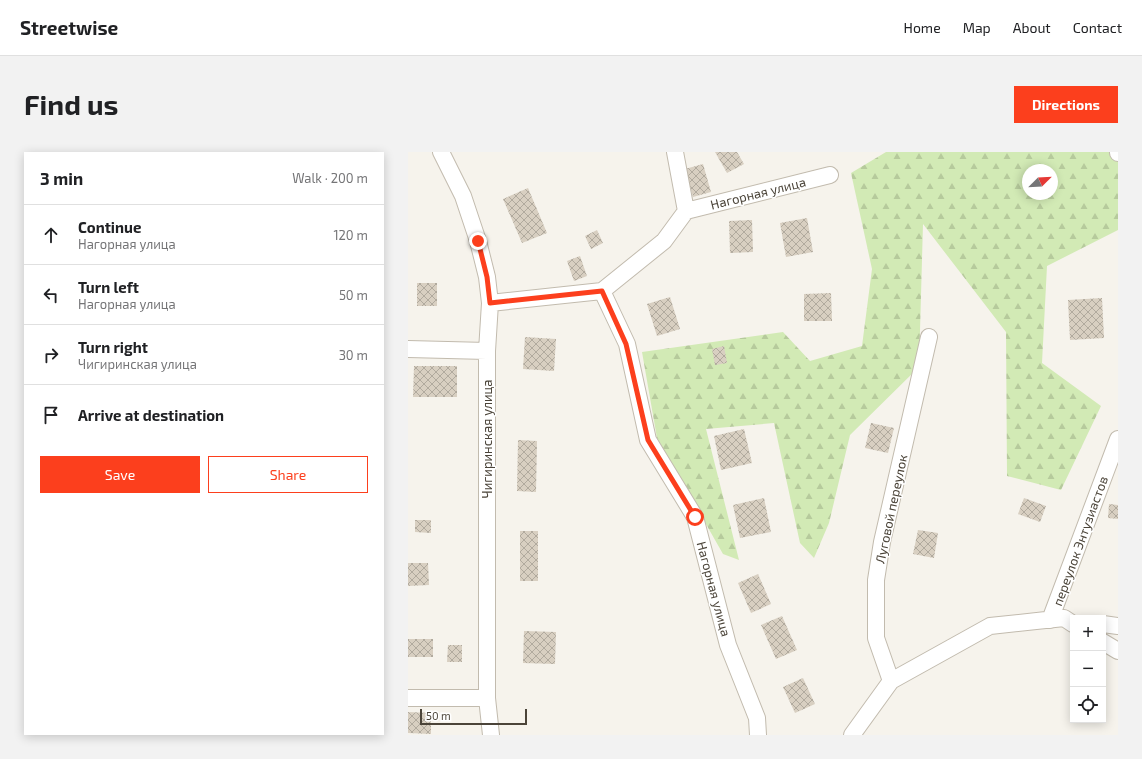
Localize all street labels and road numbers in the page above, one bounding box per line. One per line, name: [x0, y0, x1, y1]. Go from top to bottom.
street label: Нагорная улица: [709, 173, 807, 213]
street label: Чигиринская улица: [479, 380, 495, 498]
street label: Луговой переулок: [872, 453, 910, 565]
street label: переулок Энтузиастов: [1049, 474, 1111, 608]
street label: Нагорная улица: [694, 540, 734, 638]

